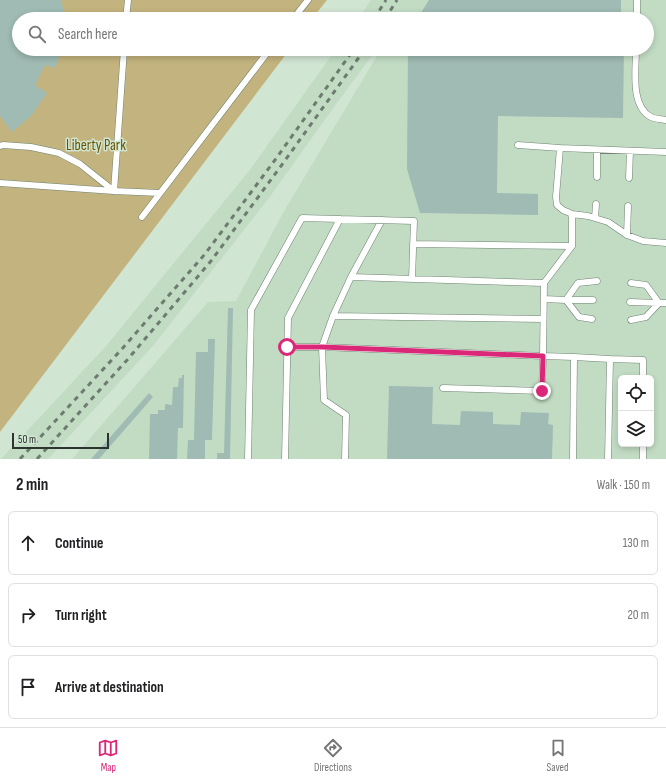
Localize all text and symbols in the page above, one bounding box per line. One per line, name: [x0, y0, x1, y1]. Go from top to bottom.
search box: [12, 12, 654, 56]
icon: search: [26, 23, 48, 45]
text: Search here: [58, 25, 118, 44]
park label: Liberty Park: [66, 136, 126, 155]
route start: [278, 338, 296, 356]
map controls: [618, 375, 654, 447]
button: locate: [618, 375, 654, 411]
route end: [533, 382, 551, 400]
button: layers: [618, 411, 654, 447]
scale bar: [12, 431, 109, 450]
text: 50 m: [18, 433, 36, 446]
text: 2 min: [16, 475, 48, 495]
text: Walk · 150 m: [597, 477, 650, 493]
icon: ahead: [17, 532, 39, 554]
text: Continue: [55, 534, 104, 553]
text: 130 m: [623, 535, 649, 551]
icon: right: [17, 604, 39, 626]
text: Turn right: [55, 606, 107, 625]
text: 20 m: [627, 607, 649, 623]
icon: arrive: [17, 676, 39, 698]
text: Arrive at destination: [55, 678, 164, 697]
tab: Map: [97, 737, 119, 774]
tab: Directions: [314, 737, 352, 774]
tab: Saved: [547, 737, 569, 774]

